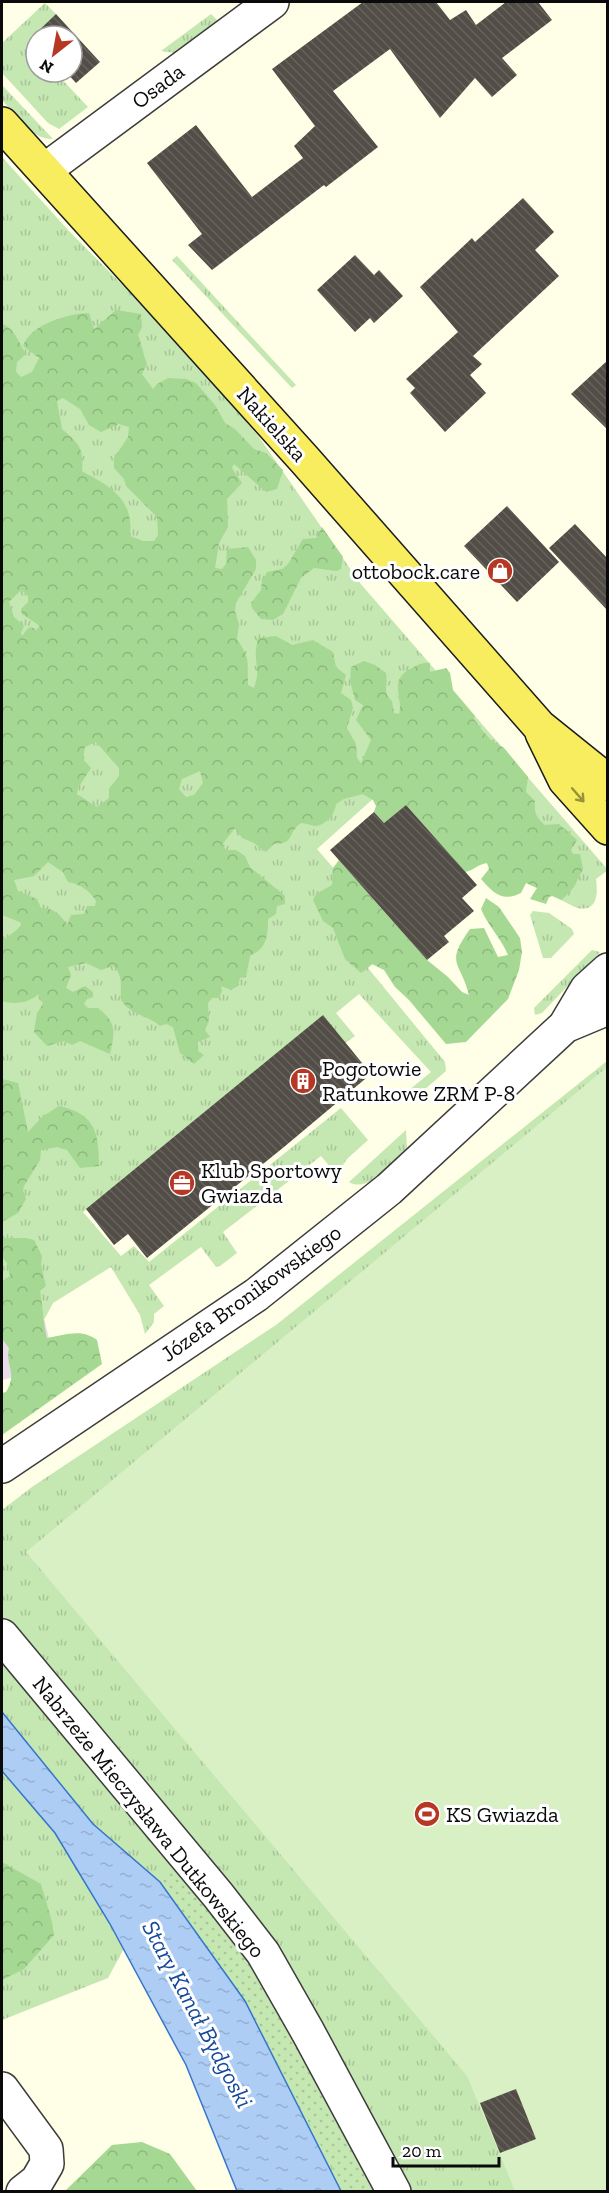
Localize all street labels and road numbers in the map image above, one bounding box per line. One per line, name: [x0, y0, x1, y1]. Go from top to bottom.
street label: Osada: [126, 57, 190, 115]
street label: Nakielska: [231, 381, 313, 467]
street label: Józefa Bronikowskiego: [156, 1219, 346, 1367]
street label: Nabrzeże Mieczysława Dutkowskiego: [27, 1671, 271, 1963]

